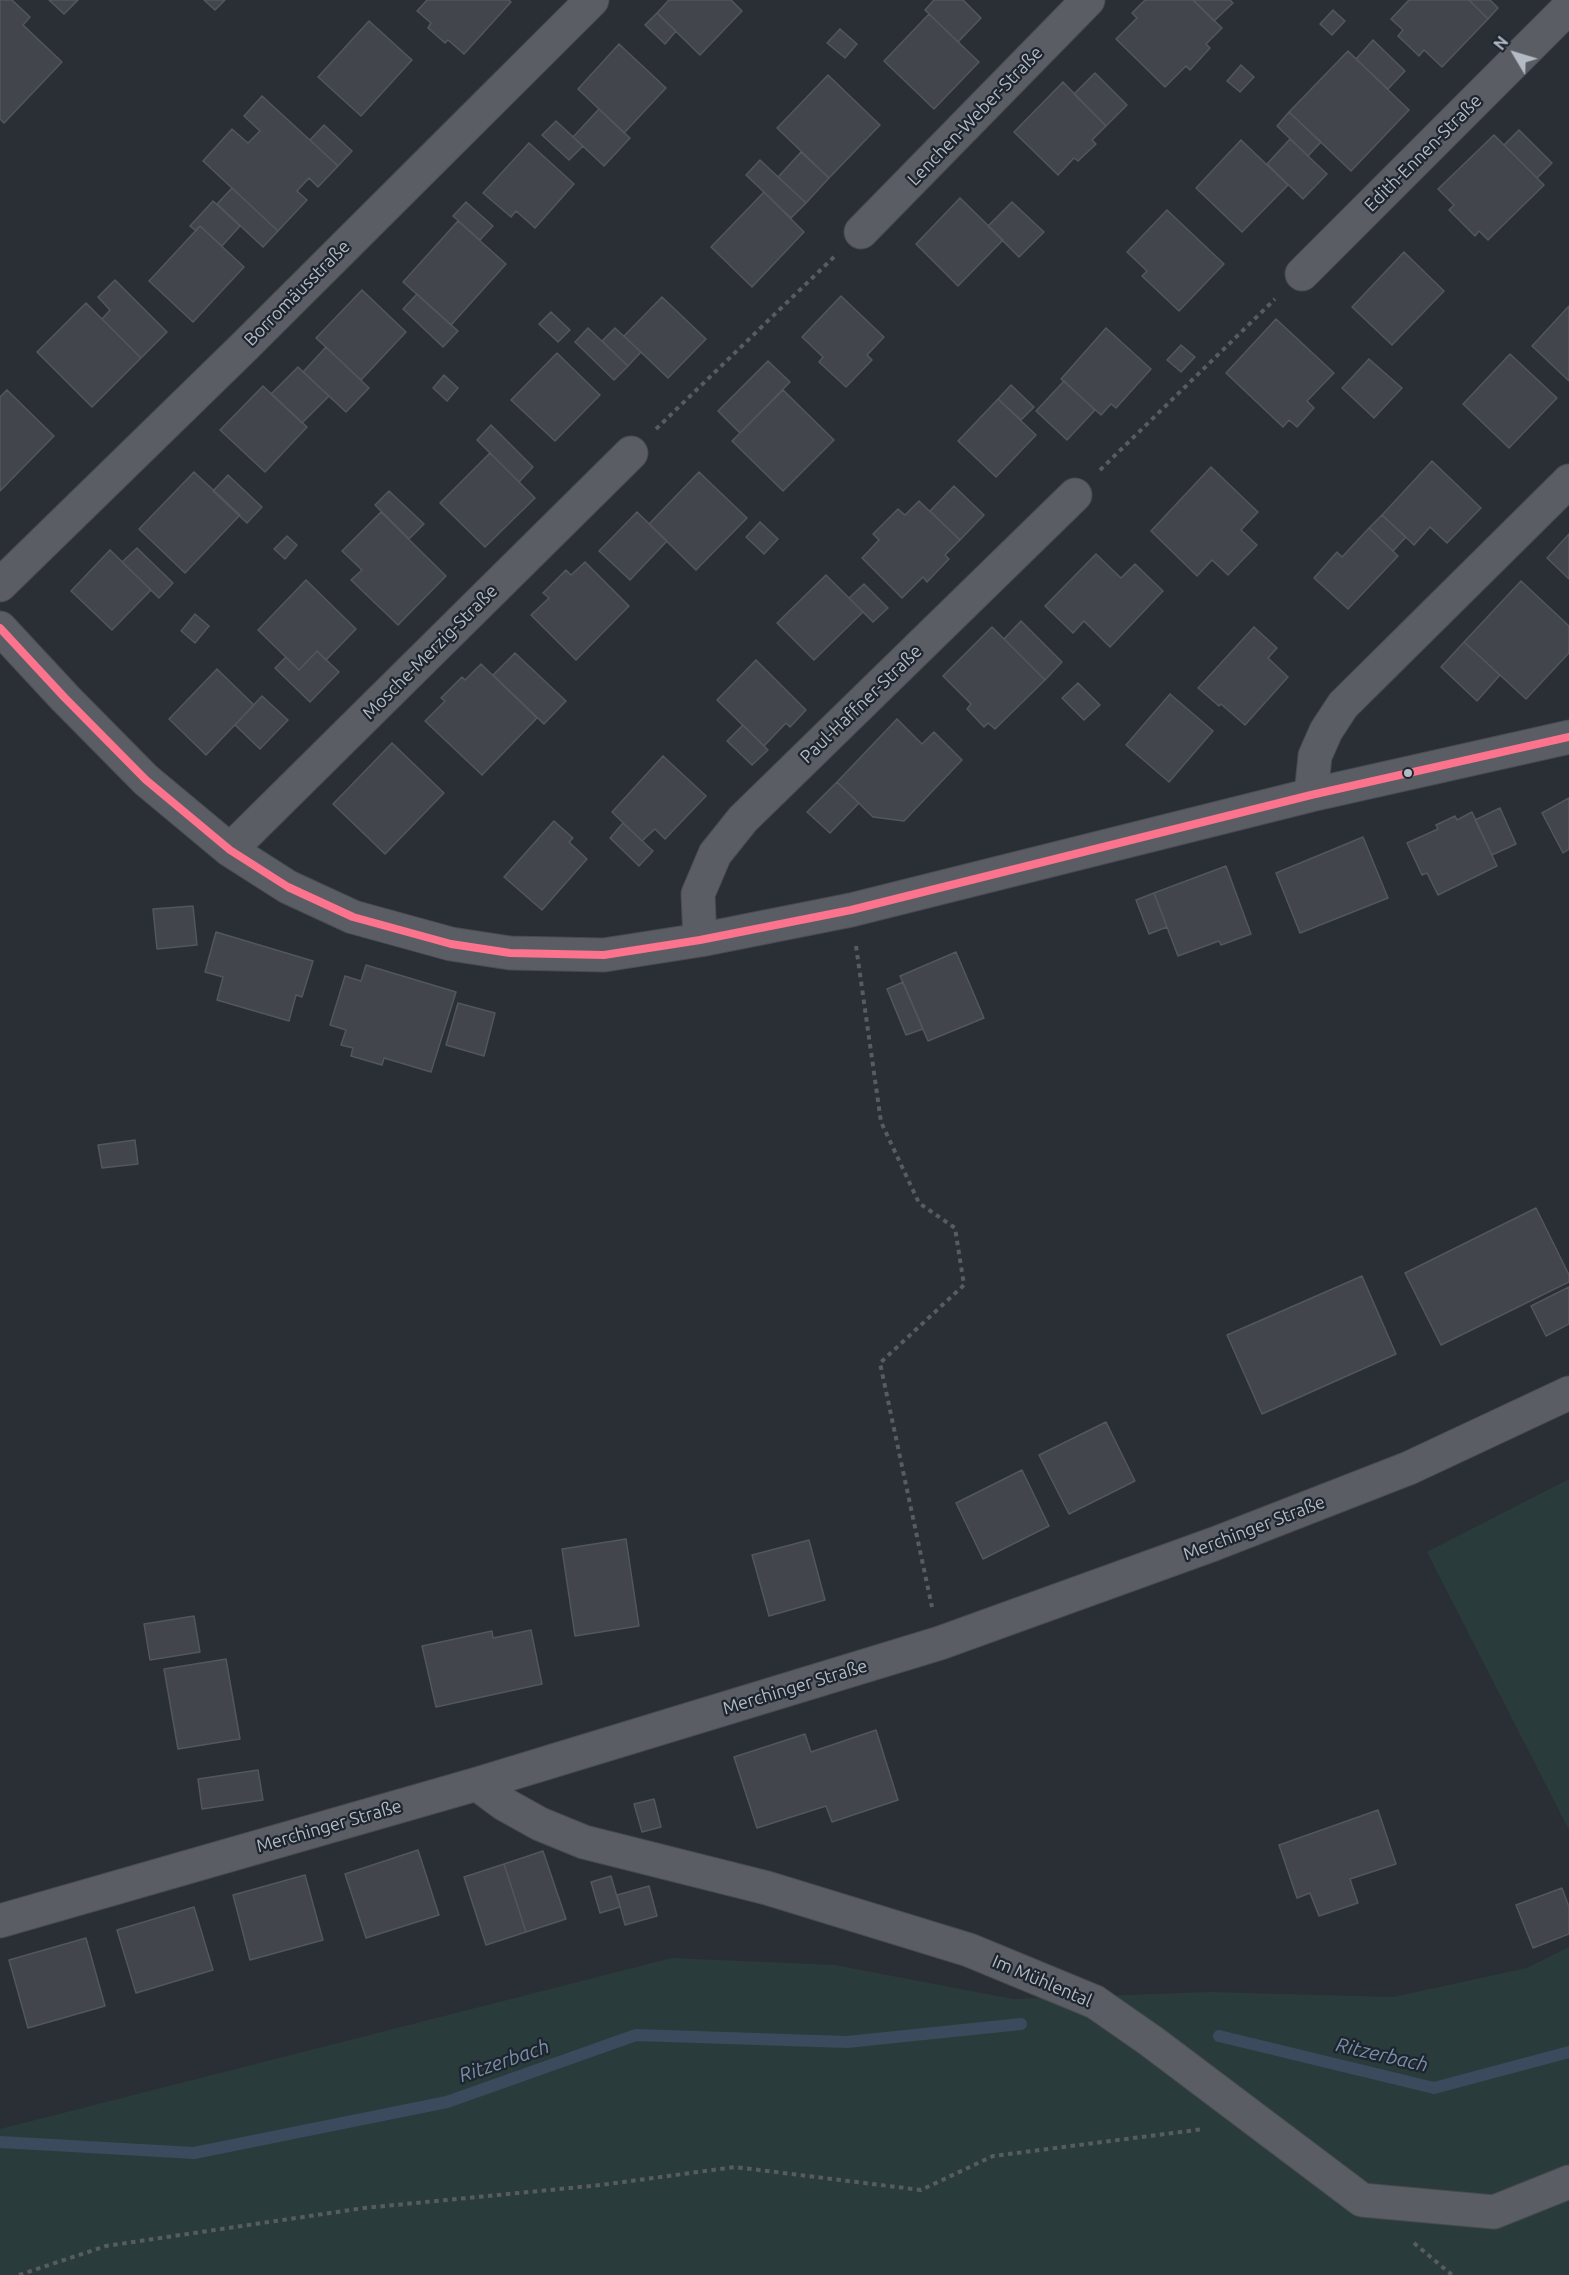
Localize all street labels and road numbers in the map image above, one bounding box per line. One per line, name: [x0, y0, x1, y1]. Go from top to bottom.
street label: Lenchen-Weber-Straße: [903, 42, 1047, 190]
street label: Edith-Ennen-Straße: [1360, 90, 1486, 216]
street label: Borromäusstraße: [240, 236, 354, 350]
street label: Mosche-Merzig-Straße: [358, 580, 502, 724]
street label: Paul-Haffner-Straße: [796, 640, 926, 768]
street label: Merchinger Straße: [1180, 1491, 1328, 1565]
street label: Merchinger Straße: [720, 1655, 870, 1719]
street label: Merchinger Straße: [254, 1795, 404, 1857]
street label: Im Mühlental: [989, 1950, 1095, 2012]

